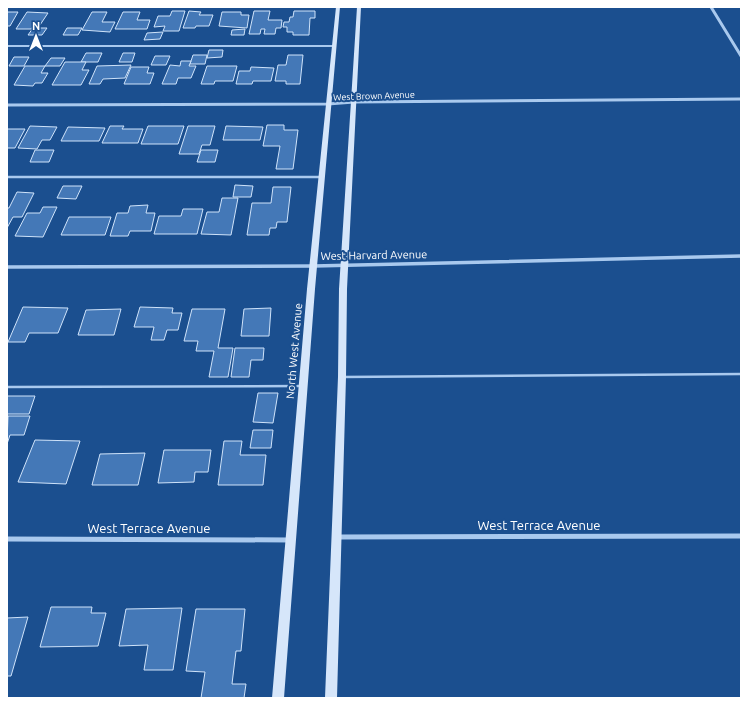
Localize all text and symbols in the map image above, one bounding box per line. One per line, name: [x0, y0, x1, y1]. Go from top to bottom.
north arrow: [16, 16, 56, 56]
text: N: [32, 20, 40, 32]
street label: West Brown Avenue: [333, 90, 415, 102]
street label: West Harvard Avenue: [321, 248, 427, 262]
street label: North West Avenue: [284, 302, 304, 400]
street label: West Terrace Avenue: [478, 518, 601, 532]
street label: West Terrace Avenue: [88, 521, 211, 535]

